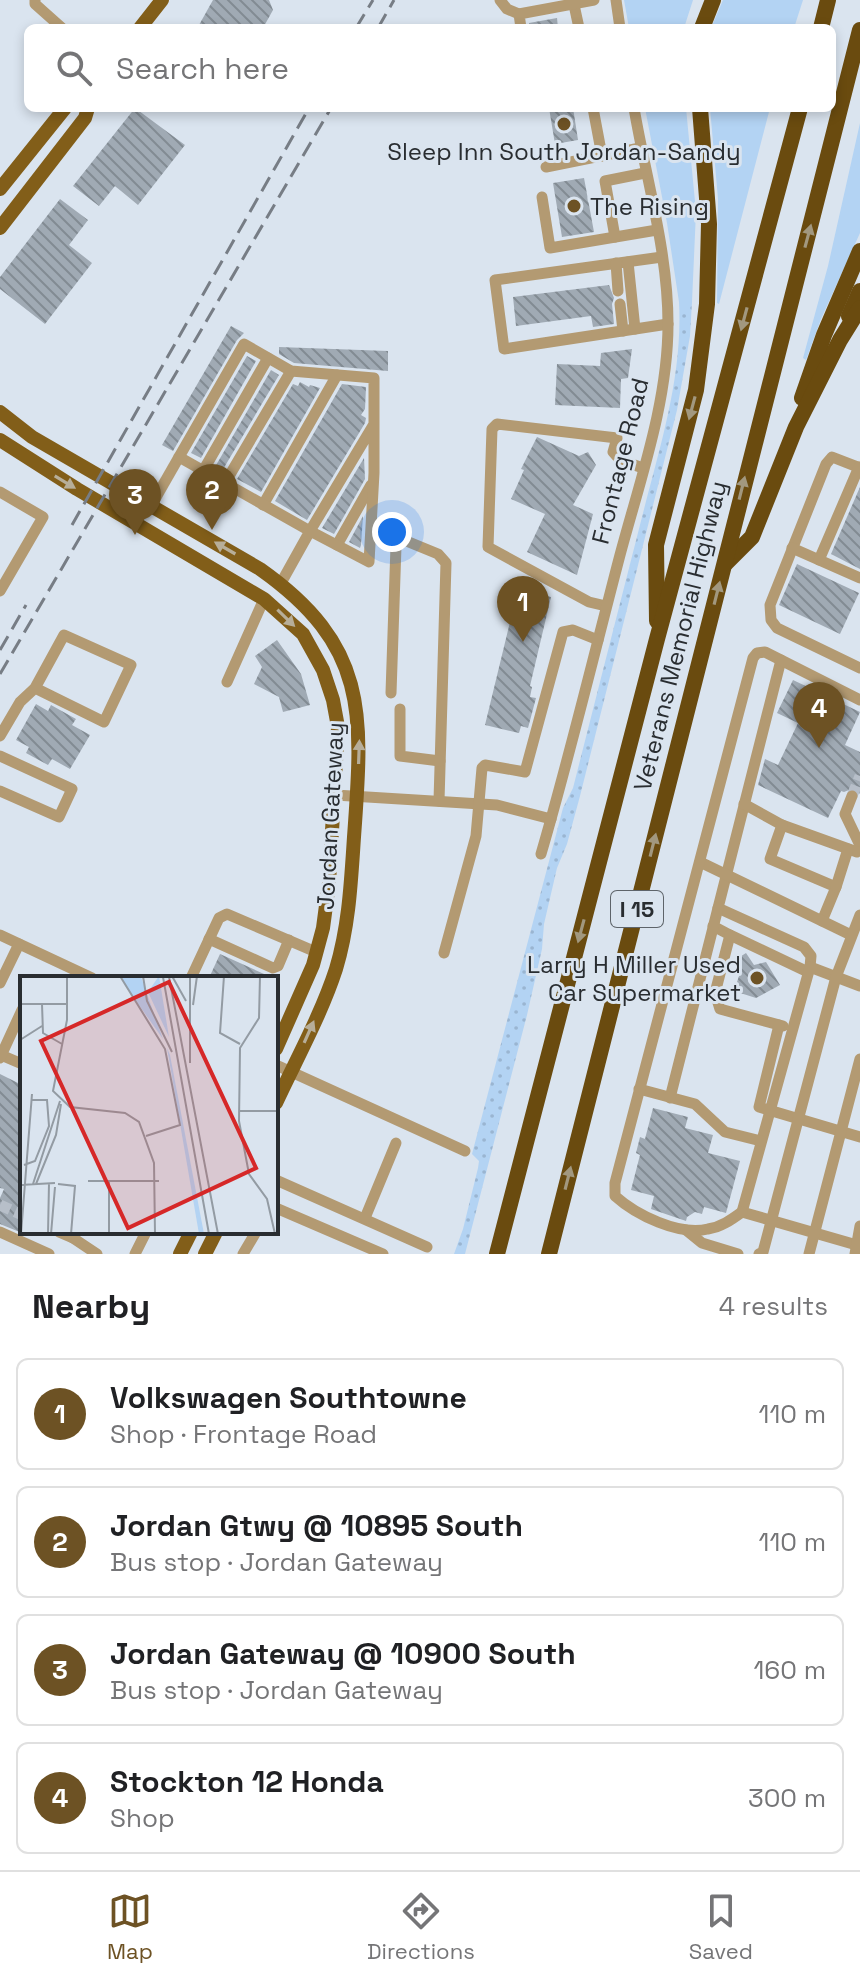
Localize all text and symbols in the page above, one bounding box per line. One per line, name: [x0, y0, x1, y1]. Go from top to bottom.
search box: [24, 24, 836, 112]
icon: search: [52, 46, 96, 90]
text: Search here: [116, 49, 289, 88]
marker: Sleep Inn South Jordan-Sandy: [555, 115, 573, 133]
place label: Sleep Inn South Jordan-Sandy: [387, 136, 741, 167]
place label: The Rising: [590, 191, 709, 222]
marker: The Rising: [565, 197, 583, 215]
one-way arrow: [802, 224, 814, 249]
one-way arrow: [737, 306, 749, 331]
street label: Frontage Road: [584, 375, 656, 547]
one-way arrow: [685, 396, 697, 421]
pin: 2: [186, 464, 238, 530]
pin: 3: [109, 469, 161, 535]
one-way arrow: [54, 475, 76, 489]
one-way arrow: [736, 475, 749, 500]
street label: Veterans Memorial Highway: [626, 478, 734, 794]
your location: [372, 512, 412, 552]
one-way arrow: [214, 541, 236, 555]
pin: 1: [497, 576, 549, 642]
one-way arrow: [712, 581, 724, 606]
one-way arrow: [276, 609, 295, 627]
pin: 4: [793, 682, 845, 748]
street label: Jordan Gateway: [310, 721, 350, 911]
one-way arrow: [352, 739, 365, 764]
one-way arrow: [647, 833, 659, 858]
road number: I 15: [611, 891, 663, 927]
one-way arrow: [575, 919, 587, 944]
place label: Larry H Miller Used Car Supermarket: [527, 949, 741, 1008]
marker: Larry H Miller Used Car Supermarket: [748, 969, 766, 987]
inset map: [20, 976, 278, 1234]
one-way arrow: [302, 1021, 316, 1044]
one-way arrow: [562, 1166, 574, 1191]
text: Nearby: [32, 1285, 150, 1328]
text: 4 results: [719, 1289, 828, 1323]
text: Volkswagen Southtowne: [110, 1378, 467, 1417]
text: 1: [54, 1397, 66, 1431]
text: 110 m: [759, 1397, 826, 1431]
text: Shop · Frontage Road: [110, 1417, 377, 1451]
text: Jordan Gtwy @ 10895 South: [110, 1506, 523, 1545]
text: 2: [52, 1525, 68, 1559]
text: 110 m: [759, 1525, 826, 1559]
text: Bus stop · Jordan Gateway: [110, 1545, 443, 1579]
text: Jordan Gateway @ 10900 South: [110, 1634, 576, 1673]
text: 3: [52, 1653, 68, 1687]
text: 160 m: [754, 1653, 826, 1687]
text: Bus stop · Jordan Gateway: [110, 1673, 443, 1707]
text: Stockton 12 Honda: [110, 1762, 384, 1801]
text: 4: [52, 1781, 68, 1815]
text: 300 m: [748, 1781, 826, 1815]
text: Shop: [110, 1801, 175, 1835]
tab: Map: [107, 1889, 153, 1965]
tab: Directions: [367, 1889, 475, 1965]
tab: Saved: [689, 1889, 753, 1965]

